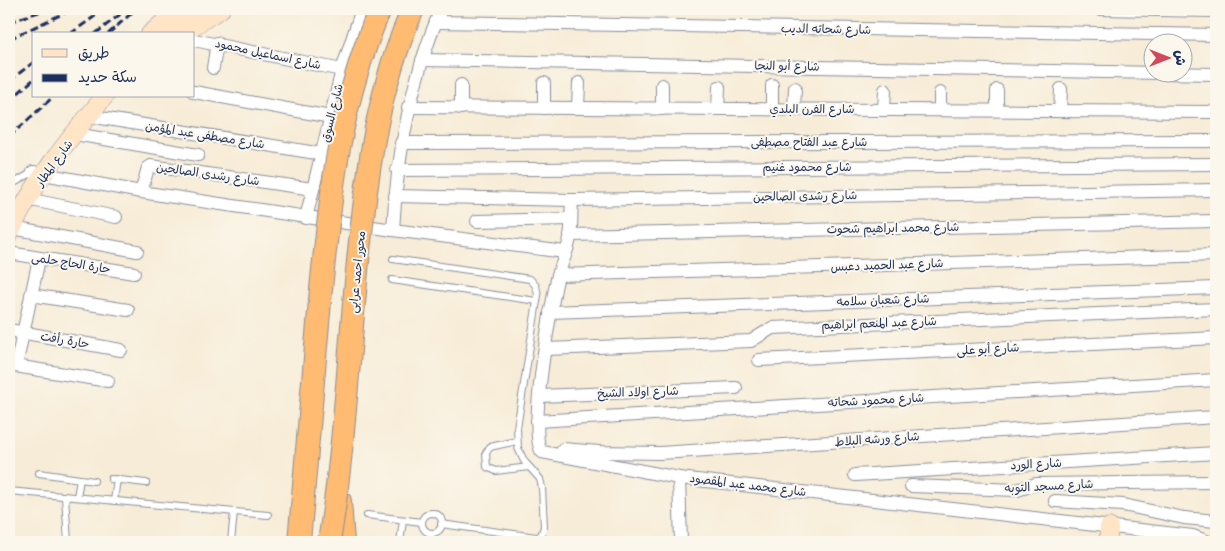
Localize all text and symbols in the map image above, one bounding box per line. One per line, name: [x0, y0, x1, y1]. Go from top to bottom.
street label: شارع شحاته الديب: [781, 21, 871, 39]
legend: [32, 32, 195, 98]
north arrow: [1142, 32, 1192, 82]
street label: شارع اسماعيل محمود: [214, 36, 322, 74]
text: طريق: [78, 44, 110, 63]
text: ش: [1172, 50, 1189, 66]
street label: شارع أبو النجا: [754, 58, 820, 76]
text: سكة حديد: [78, 68, 137, 87]
street label: شارع السوق: [318, 82, 348, 144]
street label: شارع الفرن البلدي: [770, 102, 854, 118]
street label: شارع مصطفى عبد المؤمن: [144, 119, 266, 153]
street label: شارع عبد الفتاح مصطفى: [751, 135, 867, 151]
street label: شارع المطار: [32, 137, 77, 191]
street label: شارع رشدى الصالحين: [155, 160, 261, 190]
street label: شارع محمود غنيم: [763, 160, 851, 176]
street label: شارع رشدى الصالحين: [753, 188, 857, 206]
street label: شارع محمد ابراهيم شحوت: [827, 220, 959, 238]
street label: محور احمد عرابى: [346, 230, 369, 314]
street label: حارة الحاج حلمى: [30, 250, 112, 278]
street label: شارع عبد الحميد دعبس: [830, 256, 944, 276]
street label: شارع شعبان سلامه: [836, 291, 930, 311]
street label: شارع عبد المنعم ابراهيم: [821, 314, 937, 334]
street label: حارة رأفت: [39, 329, 90, 352]
street label: شارع أبو على: [956, 340, 1020, 360]
street label: شارع اولاد الشيخ: [597, 384, 679, 402]
street label: شارع محمود شحاته: [828, 390, 925, 412]
street label: شارع ورشه البلاط: [834, 429, 920, 451]
street label: شارع الورد: [1010, 456, 1062, 474]
street label: شارع محمد عبد المقصود: [689, 471, 807, 501]
street label: شارع مسجد التوبه: [1004, 477, 1094, 497]

